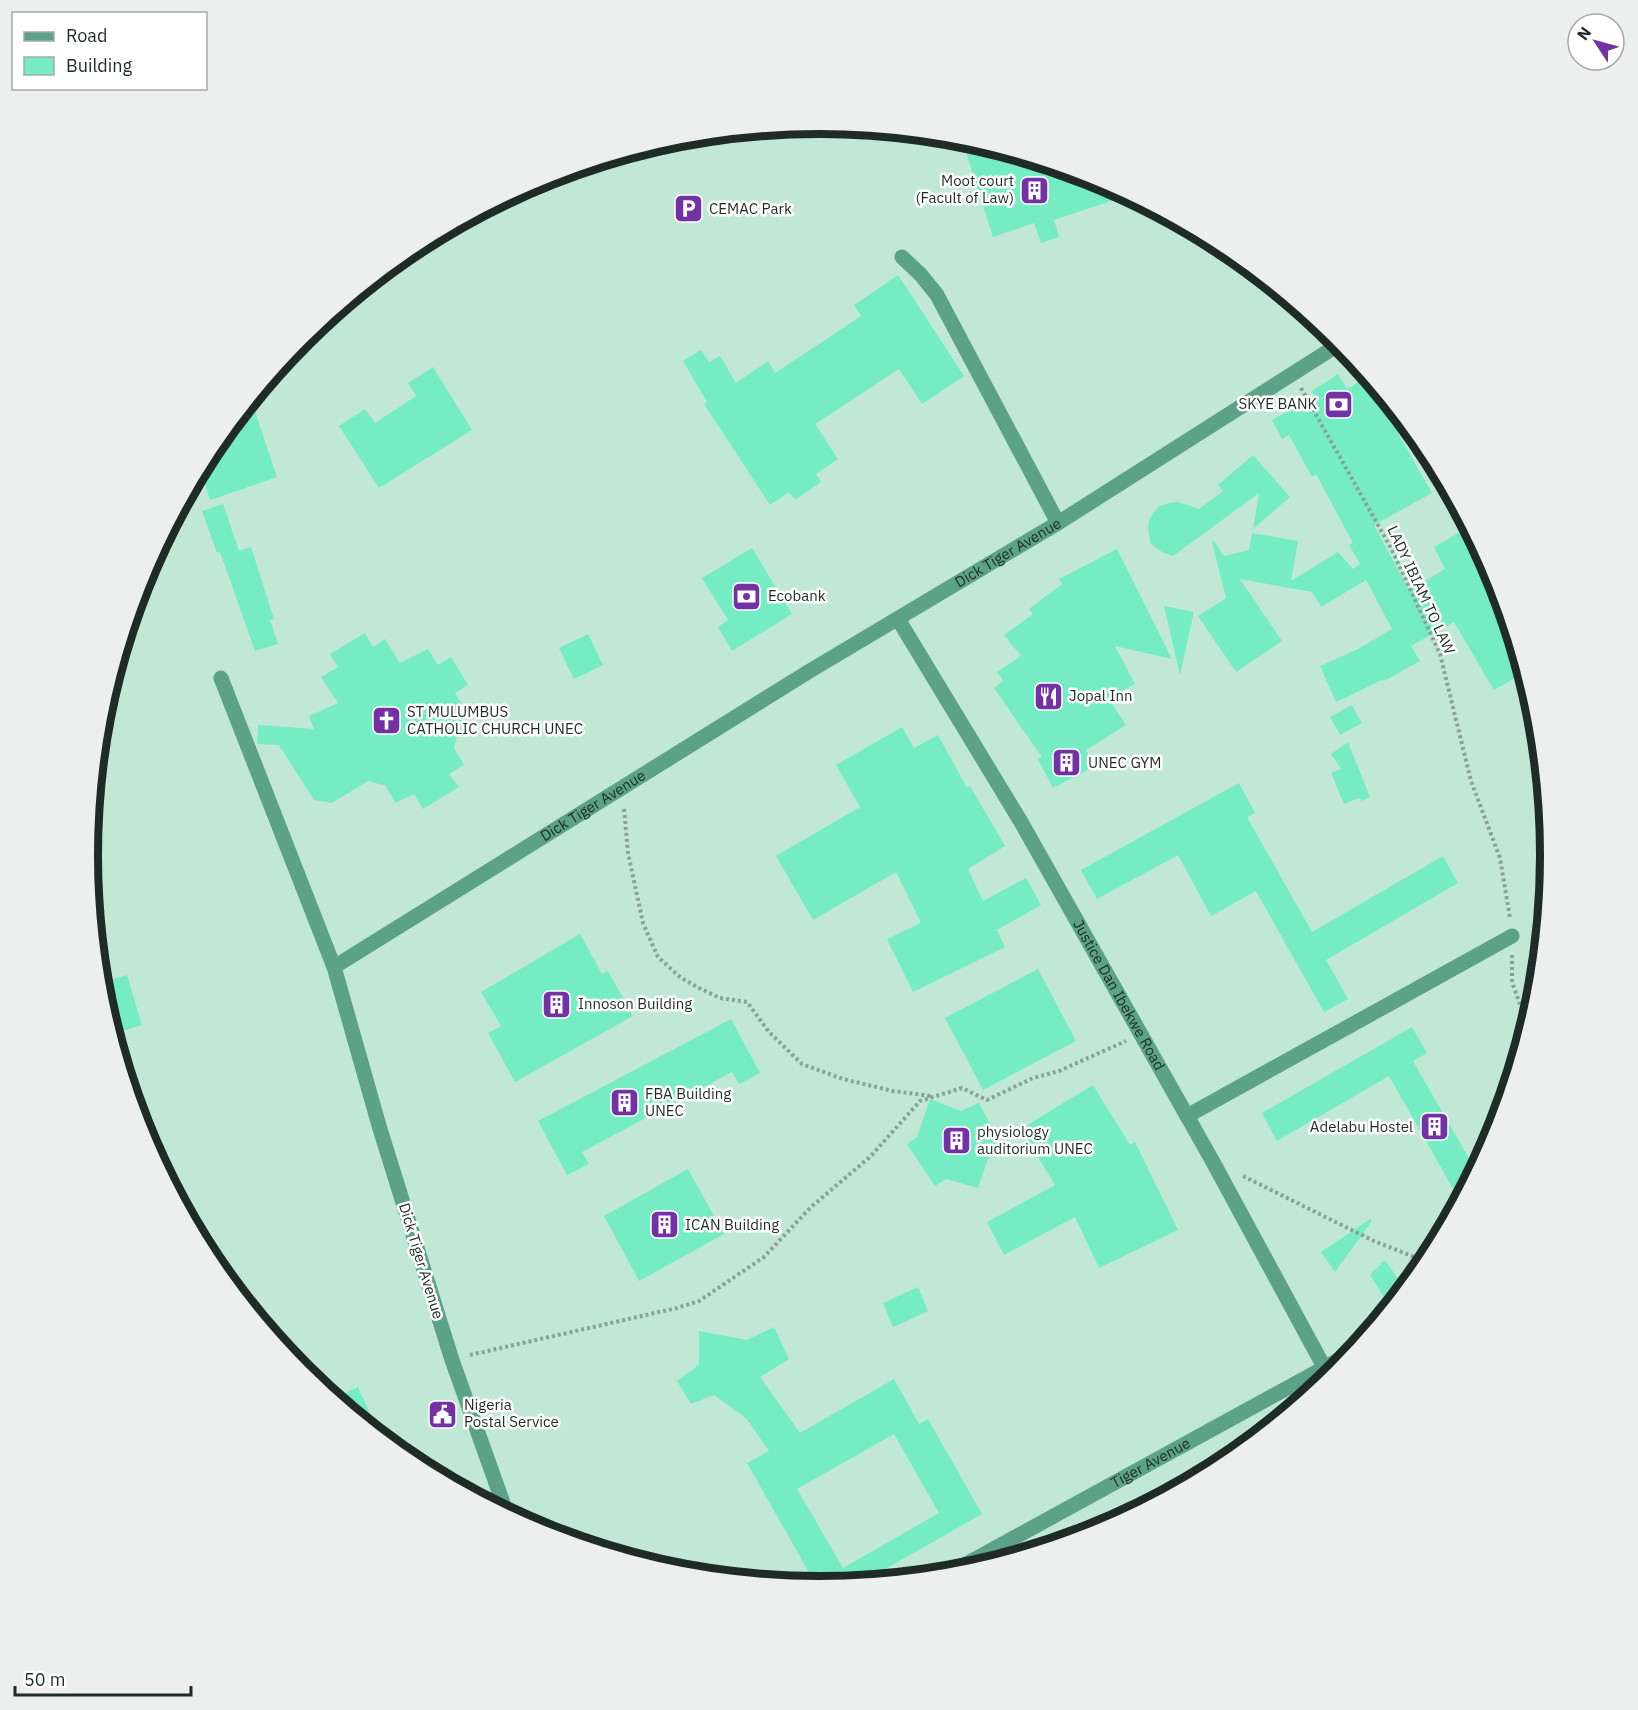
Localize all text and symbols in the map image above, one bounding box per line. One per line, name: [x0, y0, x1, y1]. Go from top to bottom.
legend: [12, 12, 207, 90]
north arrow: [1566, 12, 1626, 72]
text: N: [1572, 23, 1595, 44]
text: Road: [66, 24, 107, 47]
text: Building: [66, 54, 133, 77]
place label: Moot court (Facult of Law): [916, 171, 1014, 207]
building icon: Moot court (Facult of Law): [1019, 174, 1051, 206]
parking icon: CEMAC Park: [672, 193, 704, 225]
place label: CEMAC Park: [709, 199, 792, 218]
bank icon: SKYE BANK: [1322, 388, 1354, 420]
place label: SKYE BANK: [1238, 394, 1317, 413]
street label: Dick Tiger Avenue: [951, 513, 1064, 591]
street label: LADY IBIAM TO LAW: [1383, 522, 1460, 658]
bank icon: Ecobank: [731, 580, 763, 612]
place label: Ecobank: [768, 586, 826, 605]
restaurant icon: Jopal Inn: [1032, 680, 1064, 712]
place label: Jopal Inn: [1069, 686, 1132, 705]
place label: ST MULUMBUS CATHOLIC CHURCH UNEC: [407, 702, 583, 738]
church icon: ST MULUMBUS CATHOLIC CHURCH UNEC: [370, 705, 402, 737]
building icon: UNEC GYM: [1051, 747, 1083, 779]
place label: UNEC GYM: [1088, 753, 1161, 772]
street label: Dick Tiger Avenue: [537, 765, 649, 845]
street label: Justice Dan Ibekwe Road: [1069, 916, 1169, 1074]
building icon: Innoson Building: [541, 988, 573, 1020]
place label: Innoson Building: [578, 994, 692, 1013]
place label: FBA Building UNEC: [645, 1084, 731, 1120]
building icon: FBA Building UNEC: [608, 1087, 640, 1119]
building icon: Adelabu Hostel: [1418, 1111, 1450, 1143]
place label: Adelabu Hostel: [1310, 1117, 1413, 1136]
place label: physiology auditorium UNEC: [977, 1122, 1093, 1158]
building icon: physiology auditorium UNEC: [940, 1125, 972, 1157]
street label: Dick Tiger Avenue: [395, 1201, 448, 1321]
building icon: ICAN Building: [648, 1209, 680, 1241]
place label: ICAN Building: [685, 1215, 779, 1234]
place label: Nigeria Postal Service: [464, 1395, 559, 1431]
public building icon: Nigeria Postal Service: [427, 1398, 459, 1430]
street label: Tiger Avenue: [1107, 1433, 1193, 1492]
scale bar: [15, 1659, 190, 1697]
text: 50 m: [24, 1668, 66, 1691]

